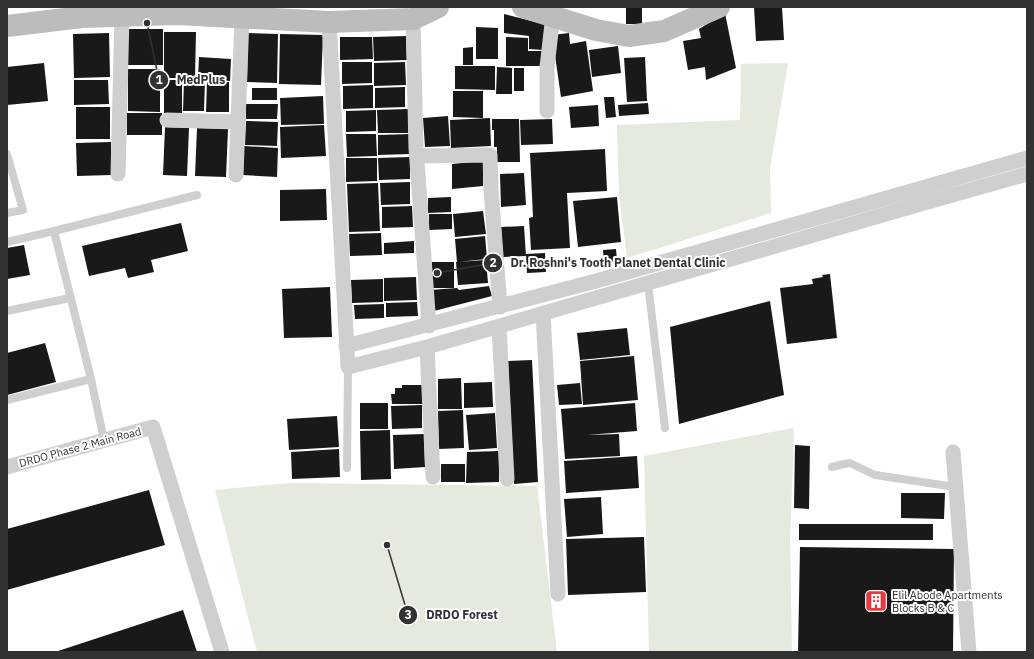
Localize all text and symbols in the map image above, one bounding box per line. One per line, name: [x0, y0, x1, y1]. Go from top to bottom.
callout: MedPlus: [149, 68, 234, 92]
text: 1: [155, 72, 163, 87]
text: MedPlus: [177, 72, 225, 87]
callout: Dr. Roshni's Tooth Planet Dental Clinic: [483, 251, 734, 275]
text: 2: [489, 255, 497, 270]
text: Dr. Roshni's Tooth Planet Dental Clinic: [510, 255, 726, 270]
street label: DRDO Phase 2 Main Road: [17, 424, 143, 470]
building icon: Elil Abode Apartments Blocks B & C: [863, 588, 889, 614]
place label: Elil Abode Apartments Blocks B & C: [892, 588, 1003, 615]
callout: DRDO Forest: [398, 603, 506, 627]
text: 3: [404, 607, 412, 622]
text: DRDO Forest: [426, 607, 498, 622]

